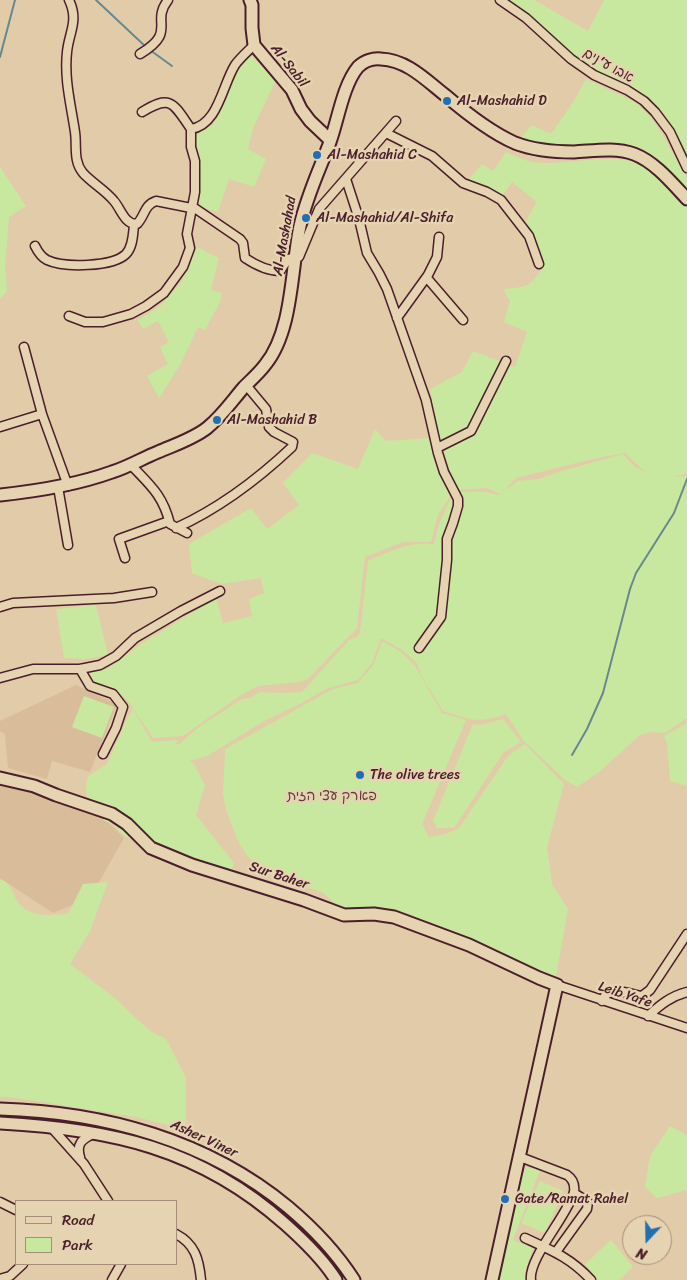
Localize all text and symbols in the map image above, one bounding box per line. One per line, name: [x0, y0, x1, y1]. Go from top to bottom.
street label: Al-Sabil: [267, 41, 311, 91]
street label: אבו ע'נים: [580, 45, 636, 87]
place label: Al-Mashahid D: [457, 93, 547, 109]
marker: Al-Mashahid D: [441, 95, 453, 107]
place label: Al-Mashahid C: [327, 147, 417, 163]
marker: Al-Mashahid C: [311, 149, 323, 161]
street label: Al-Mashahad: [270, 195, 300, 277]
place label: Al-Mashahid/Al-Shifa: [316, 210, 453, 226]
marker: Al-Mashahid/Al-Shifa: [300, 212, 312, 224]
place label: Al-Mashahid B: [227, 412, 317, 428]
marker: Al-Mashahid B: [211, 414, 223, 426]
place label: The olive trees: [370, 767, 460, 783]
marker: The olive trees: [354, 769, 366, 781]
park label: פארק עצי הזית: [287, 788, 377, 804]
street label: Sur Baher: [247, 858, 311, 894]
street label: Leib Yafe: [596, 978, 654, 1012]
street label: Asher Viner: [168, 1116, 240, 1162]
place label: Gate/Ramat Rahel: [515, 1191, 628, 1207]
marker: Gate/Ramat Rahel: [499, 1193, 511, 1205]
legend: [15, 1200, 178, 1265]
text: Road: [62, 1207, 94, 1233]
north arrow: [622, 1215, 672, 1265]
text: Park: [62, 1232, 93, 1258]
text: N: [633, 1240, 651, 1267]

